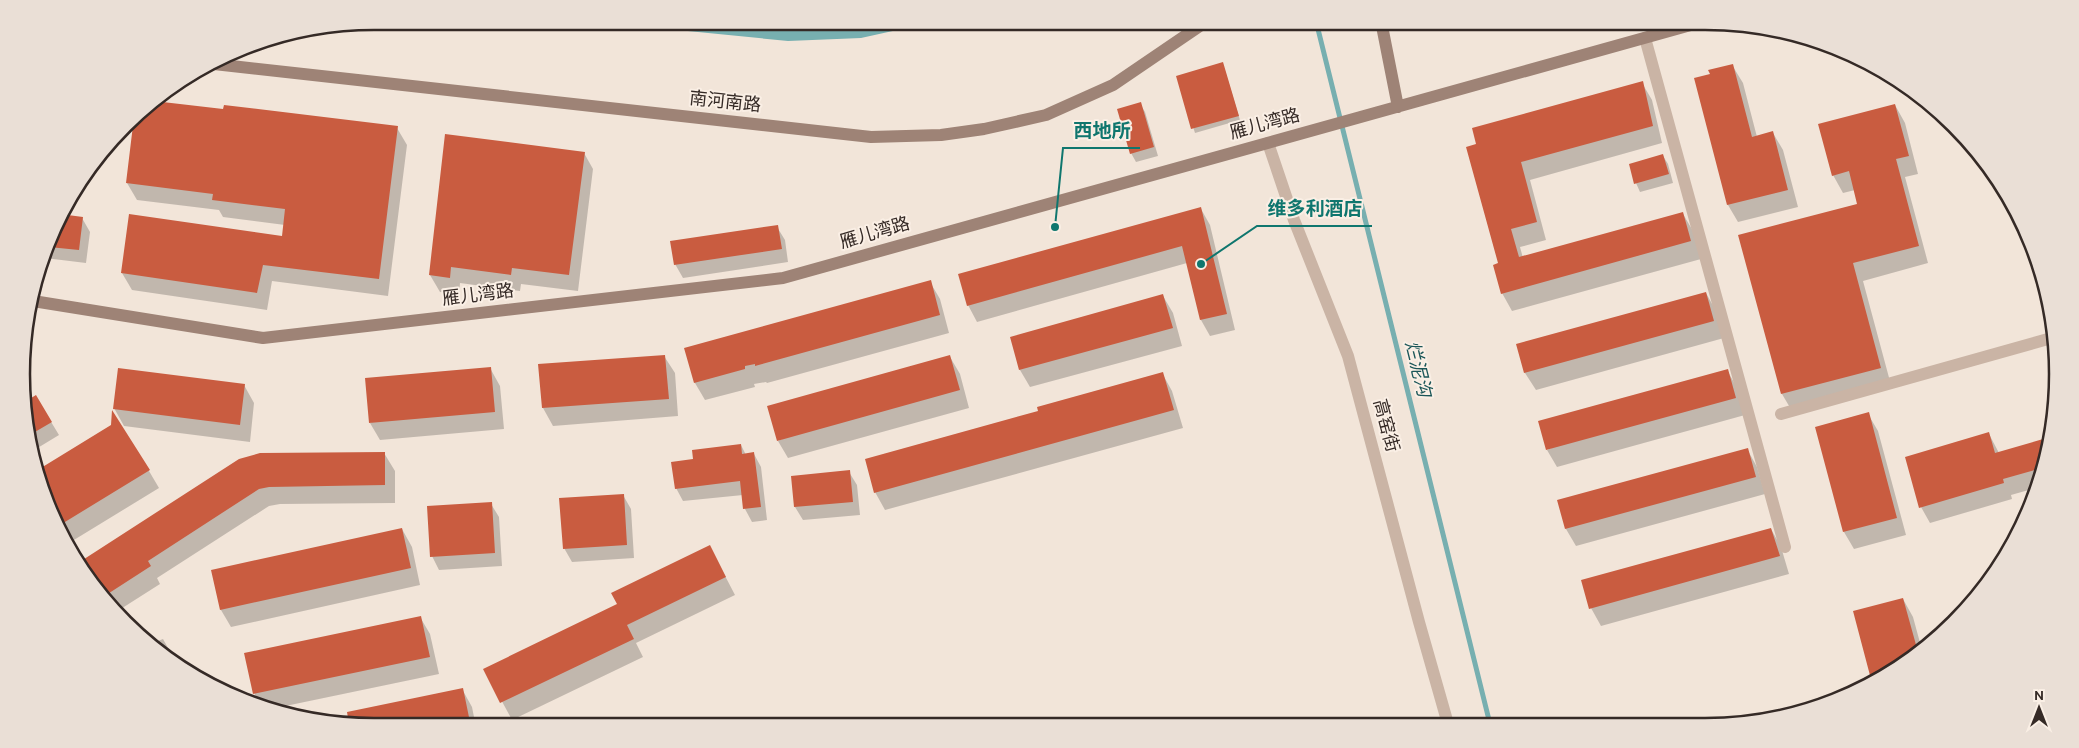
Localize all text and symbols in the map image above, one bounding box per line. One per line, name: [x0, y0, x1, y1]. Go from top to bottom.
street label: 南河南路: [688, 88, 762, 118]
street label: 雁儿湾路: [1227, 105, 1303, 145]
callout: 西地所: [1063, 114, 1140, 148]
text: 西地所: [1073, 120, 1131, 144]
callout: 维多利酒店: [1257, 192, 1372, 226]
text: 维多利酒店: [1267, 198, 1363, 222]
street label: 雁儿湾路: [837, 213, 913, 255]
street label: 雁儿湾路: [441, 280, 515, 312]
water label: 烂泥沟: [1398, 338, 1436, 401]
street label: 高窑街: [1367, 397, 1403, 455]
north arrow: [2014, 683, 2064, 733]
text: N: [2034, 688, 2044, 705]

